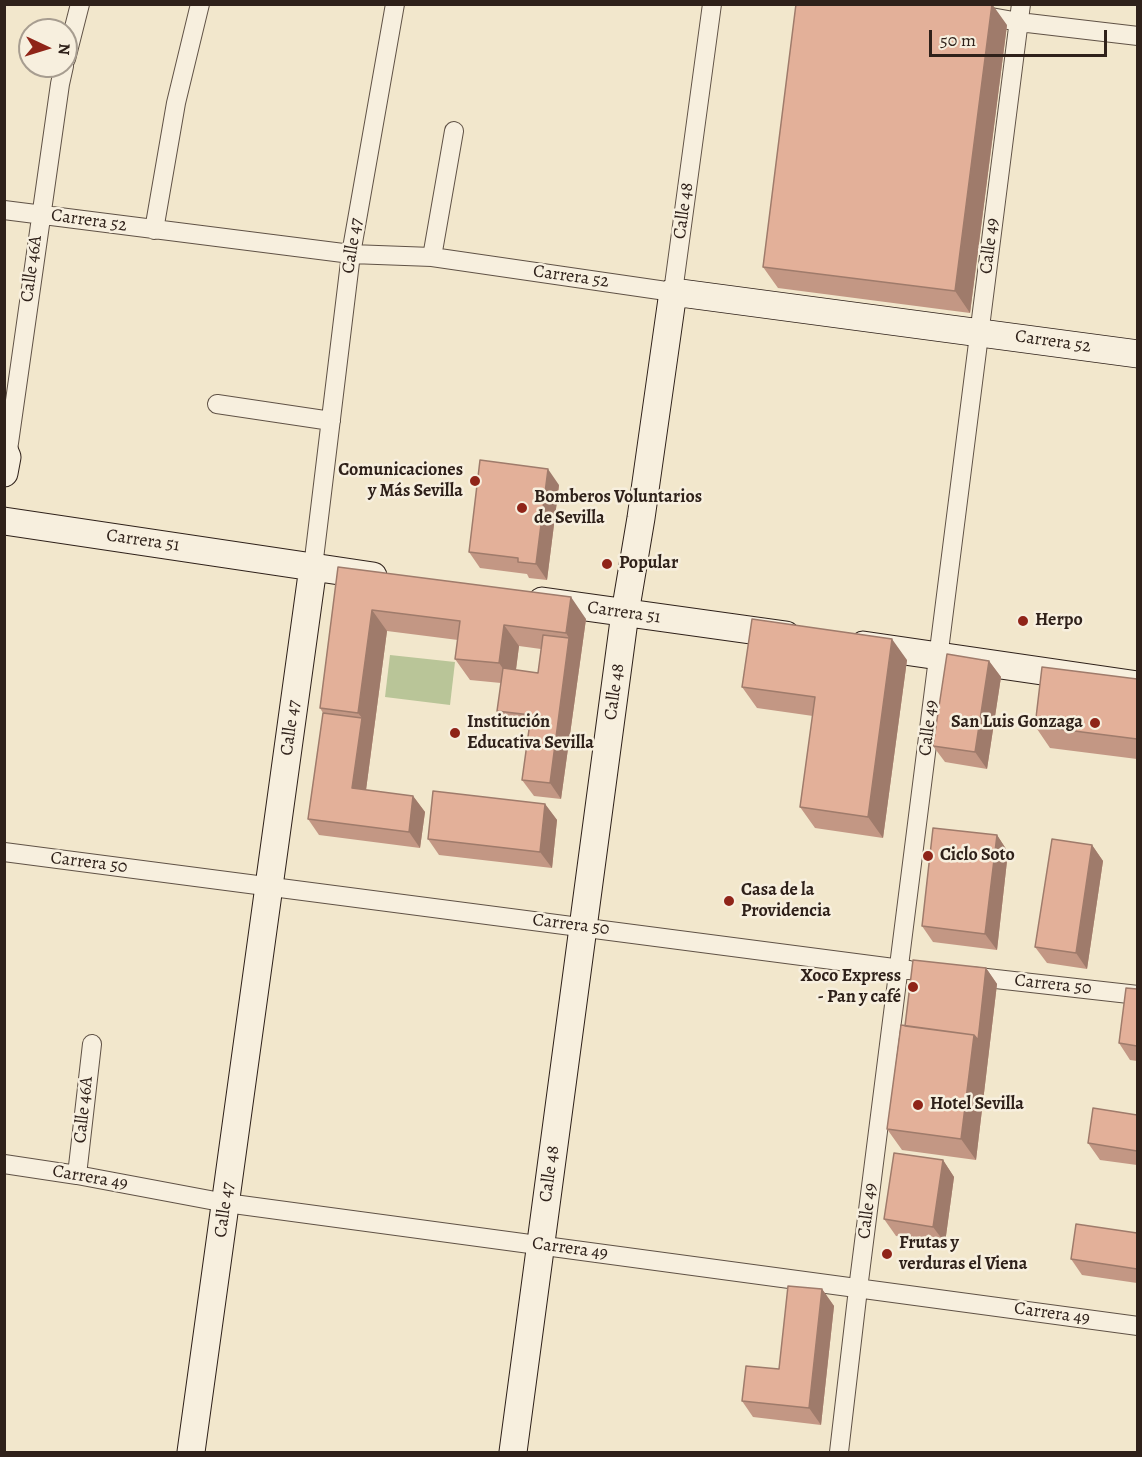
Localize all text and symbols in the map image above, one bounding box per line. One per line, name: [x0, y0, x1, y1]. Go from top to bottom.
north arrow: [18, 18, 78, 78]
scale bar: [932, 18, 1110, 56]
text: 50 m: [940, 28, 976, 52]
text: N: [53, 43, 75, 56]
street label: Calle 48: [669, 181, 699, 241]
street label: Carrera 52: [50, 205, 128, 237]
street label: Calle 47: [338, 217, 368, 275]
street label: Calle 49: [976, 217, 1004, 275]
street label: Calle 46A: [17, 234, 47, 304]
street label: Carrera 52: [532, 261, 610, 293]
street label: Carrera 52: [1014, 326, 1092, 358]
place label: Comunicaciones y Más Sevilla: [338, 460, 463, 502]
marker: Comunicaciones y Más Sevilla: [468, 474, 482, 488]
place label: Bomberos Voluntarios de Sevilla: [534, 487, 702, 530]
marker: Bomberos Voluntarios de Sevilla: [515, 501, 529, 515]
street label: Carrera 51: [105, 525, 181, 557]
place label: Popular: [619, 553, 678, 575]
marker: Popular: [600, 557, 614, 571]
street label: Carrera 51: [586, 597, 662, 629]
place label: Herpo: [1035, 610, 1083, 632]
marker: Herpo: [1016, 614, 1030, 628]
street label: Calle 48: [600, 662, 630, 722]
street label: Calle 47: [276, 699, 306, 757]
street label: Calle 49: [915, 699, 943, 757]
place label: Institución Educativa Sevilla: [467, 712, 594, 754]
place label: San Luis Gonzaga: [951, 712, 1083, 734]
marker: San Luis Gonzaga: [1088, 716, 1102, 730]
marker: Institución Educativa Sevilla: [448, 726, 462, 740]
place label: Ciclo Soto: [940, 845, 1015, 867]
street label: Carrera 50: [49, 848, 129, 878]
marker: Ciclo Soto: [921, 849, 935, 863]
place label: Casa de la Providencia: [741, 880, 831, 922]
marker: Casa de la Providencia: [722, 894, 736, 908]
street label: Carrera 50: [531, 910, 611, 940]
place label: Xoco Express - Pan y café: [801, 966, 901, 1008]
street label: Carrera 50: [1013, 970, 1093, 1000]
marker: Xoco Express - Pan y café: [906, 980, 920, 994]
street label: Calle 46A: [70, 1076, 98, 1144]
place label: Hotel Sevilla: [930, 1094, 1024, 1116]
marker: Hotel Sevilla: [911, 1098, 925, 1112]
street label: Calle 48: [535, 1144, 565, 1204]
street label: Carrera 49: [51, 1161, 129, 1195]
street label: Calle 47: [210, 1181, 240, 1239]
street label: Calle 49: [854, 1182, 882, 1240]
street label: Carrera 49: [531, 1233, 609, 1265]
place label: Frutas y verduras el Viena: [899, 1233, 1027, 1276]
marker: Frutas y verduras el Viena: [880, 1247, 894, 1261]
street label: Carrera 49: [1013, 1298, 1091, 1330]

